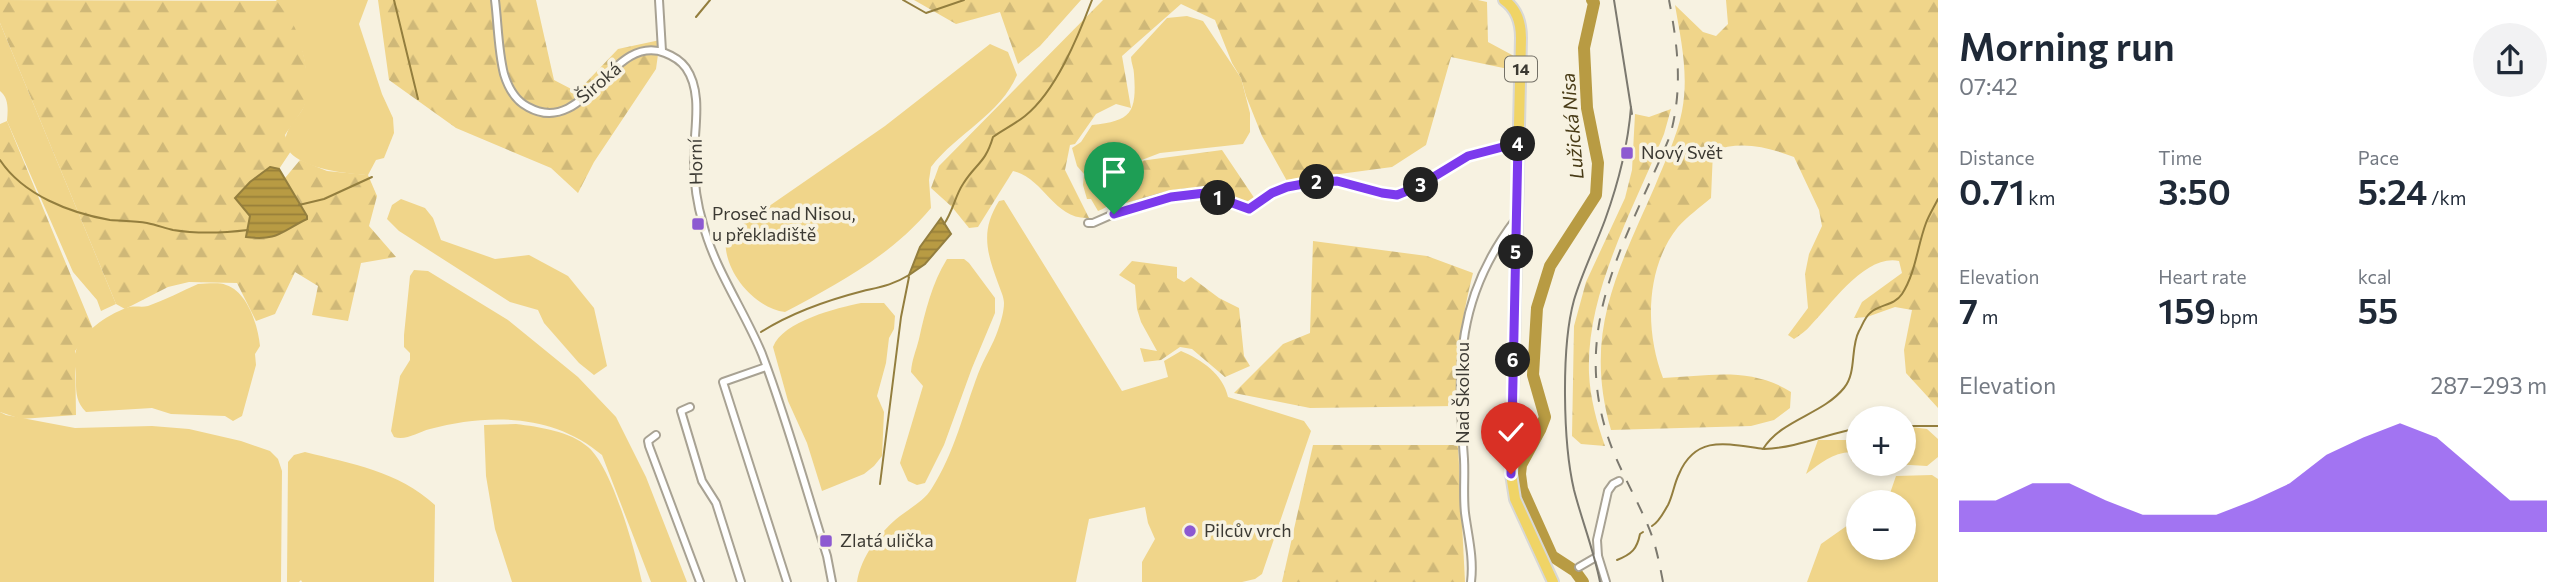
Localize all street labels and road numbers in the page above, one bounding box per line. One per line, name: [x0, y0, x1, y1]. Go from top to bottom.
street label: Široká: [572, 57, 625, 108]
road number: 14: [1505, 57, 1537, 82]
street label: Horní: [684, 137, 706, 185]
street label: Nad Školkou: [1451, 342, 1473, 444]

